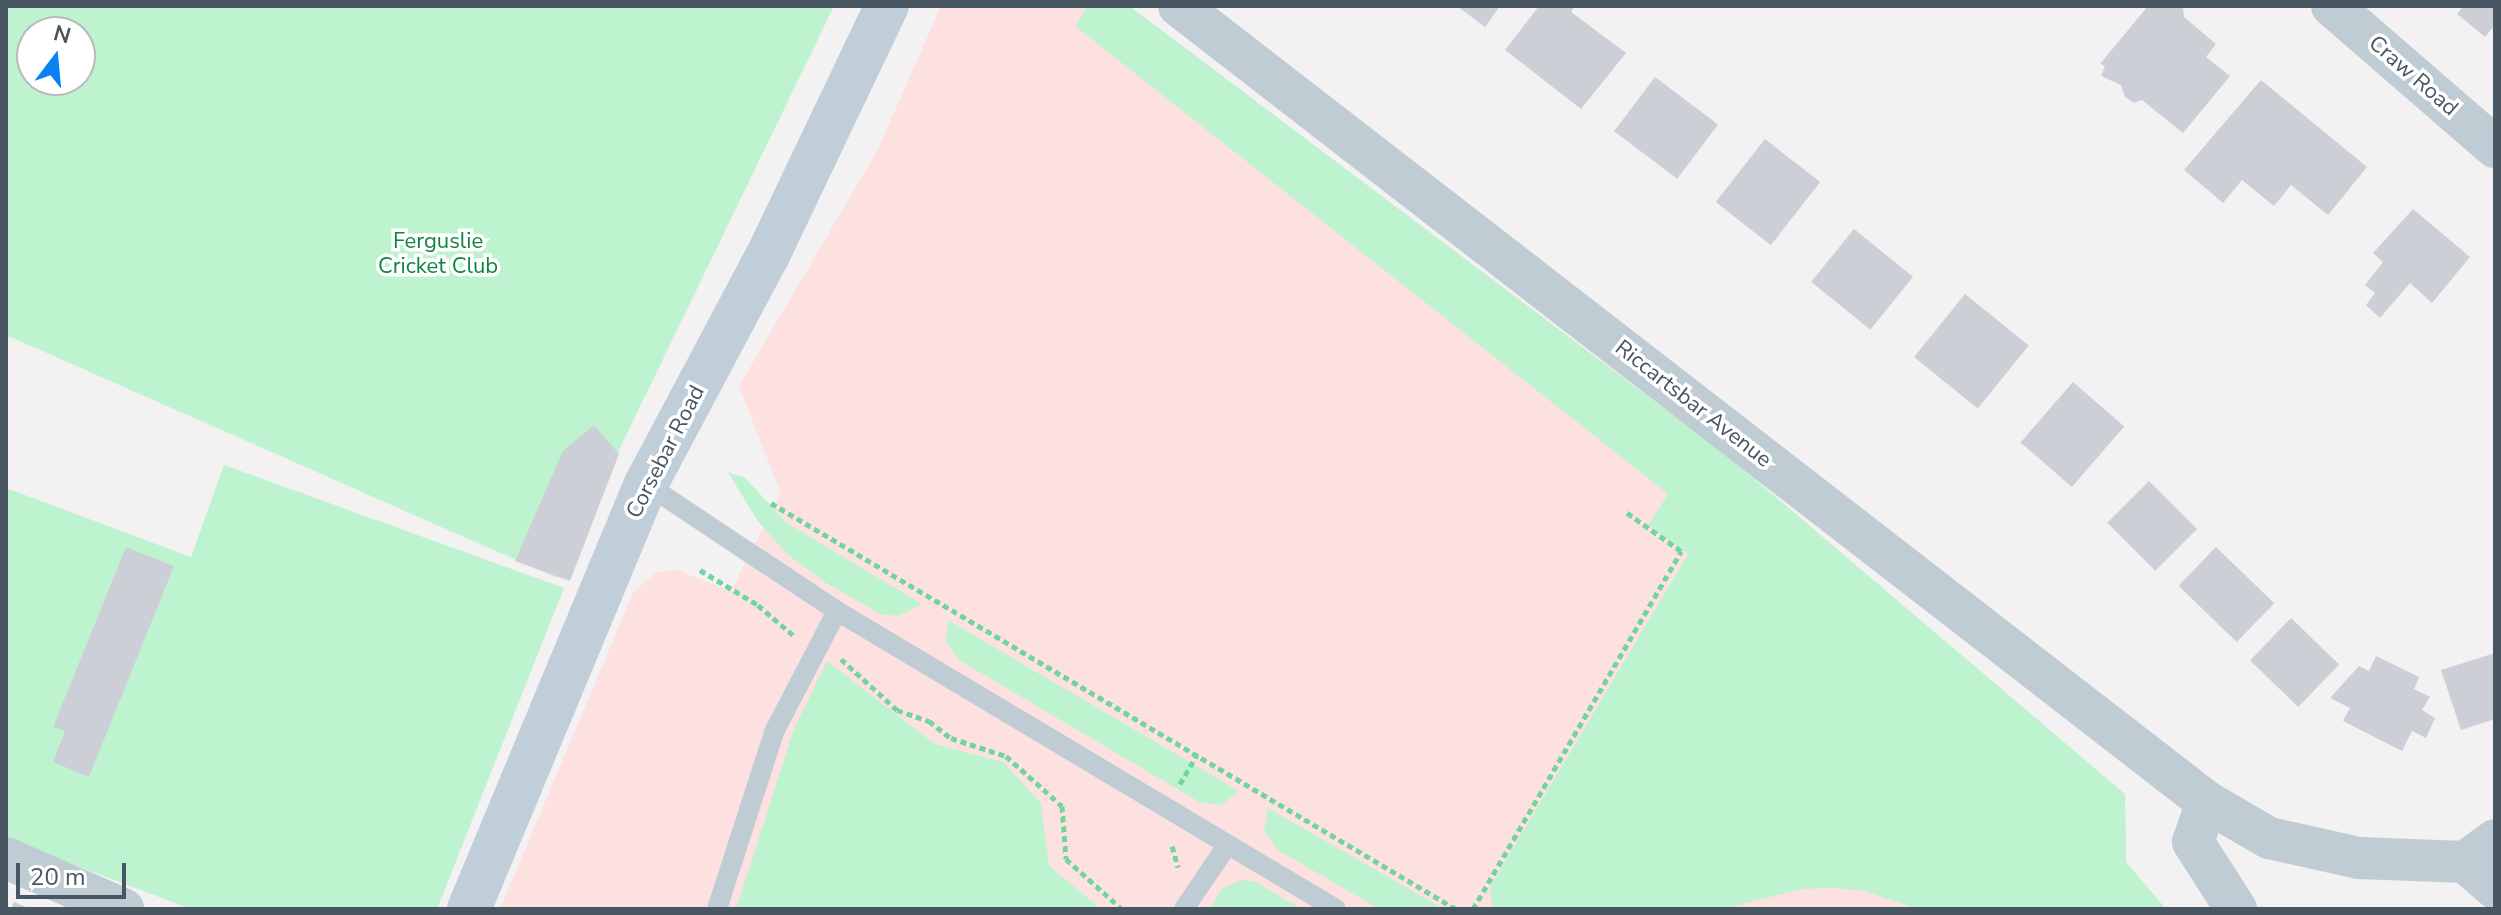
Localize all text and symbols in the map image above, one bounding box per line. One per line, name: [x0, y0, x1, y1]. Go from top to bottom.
north arrow: [16, 16, 96, 96]
text: N: [50, 18, 74, 52]
street label: Craw Road: [2363, 30, 2463, 122]
park label: Ferguslie Cricket Club: [378, 228, 498, 280]
street label: Riccartsbar Avenue: [1610, 335, 1776, 473]
street label: Corsebar Road: [621, 381, 711, 523]
scale bar: [20, 847, 130, 897]
text: 20 m: [30, 861, 86, 893]

